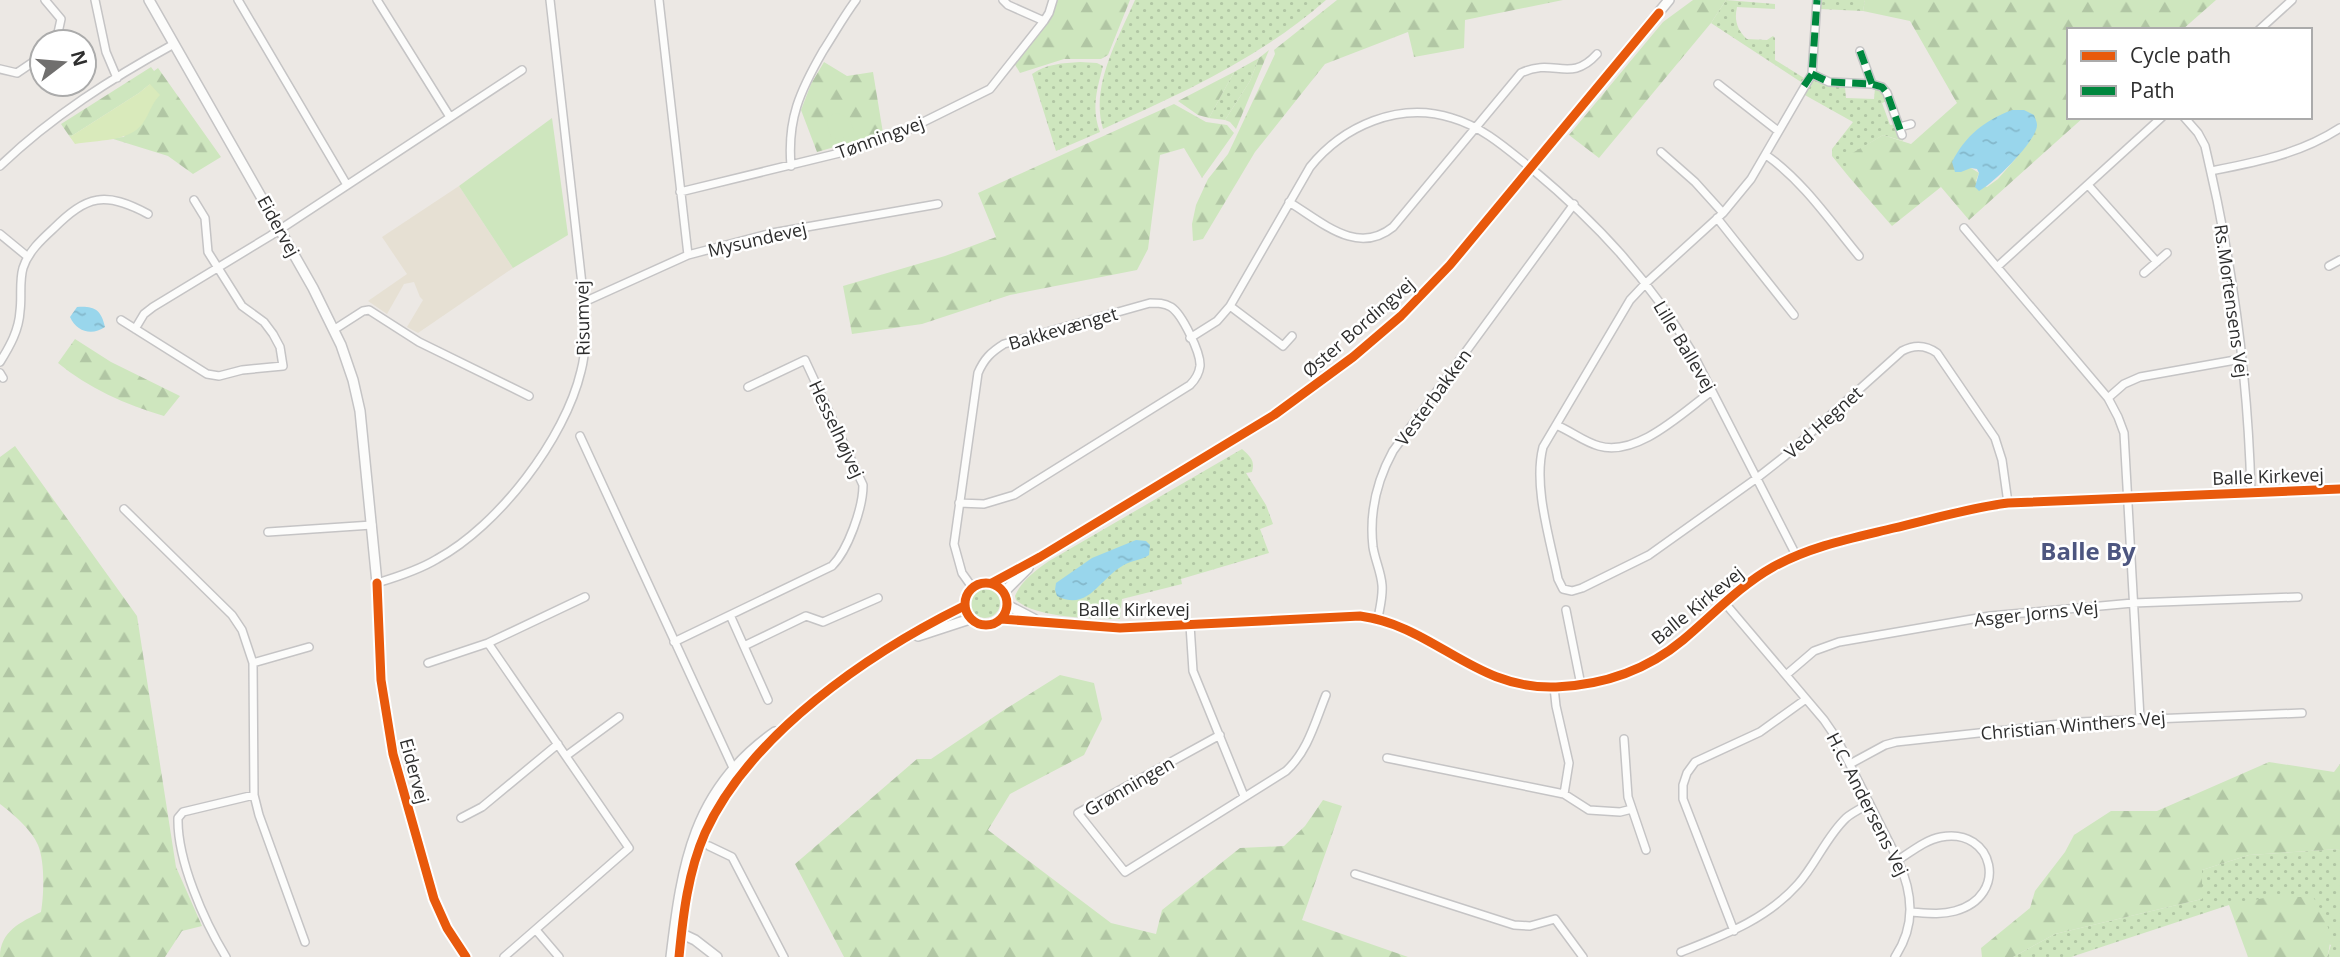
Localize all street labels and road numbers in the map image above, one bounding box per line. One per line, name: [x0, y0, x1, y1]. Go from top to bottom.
street label: Tønningvej: [833, 110, 927, 164]
street label: Eidervej: [252, 191, 306, 261]
street label: Mysundevej: [705, 216, 809, 262]
street label: Rs.Mortensens Vej: [2209, 223, 2255, 379]
street label: Øster Bordingvej: [1297, 272, 1419, 382]
street label: Risumvej: [569, 280, 595, 356]
street label: Lille Ballevej: [1648, 296, 1722, 396]
street label: Bakkevænget: [1006, 301, 1120, 355]
street label: Vesterbakken: [1390, 344, 1476, 450]
street label: Hesselhøjvej: [804, 376, 870, 482]
street label: Ved Hegnet: [1779, 381, 1867, 463]
street label: Balle Kirkevej: [2212, 462, 2324, 490]
street label: Balle Kirkevej: [1646, 561, 1748, 649]
street label: Asger Jorns Vej: [1973, 595, 2099, 631]
street label: Balle Kirkevej: [1078, 597, 1190, 621]
street label: Christian Winthers Vej: [1980, 705, 2166, 745]
street label: H.C. Andersens Vej: [1821, 728, 1915, 880]
street label: Eidervej: [395, 736, 435, 806]
street label: Grønningen: [1080, 751, 1178, 821]

